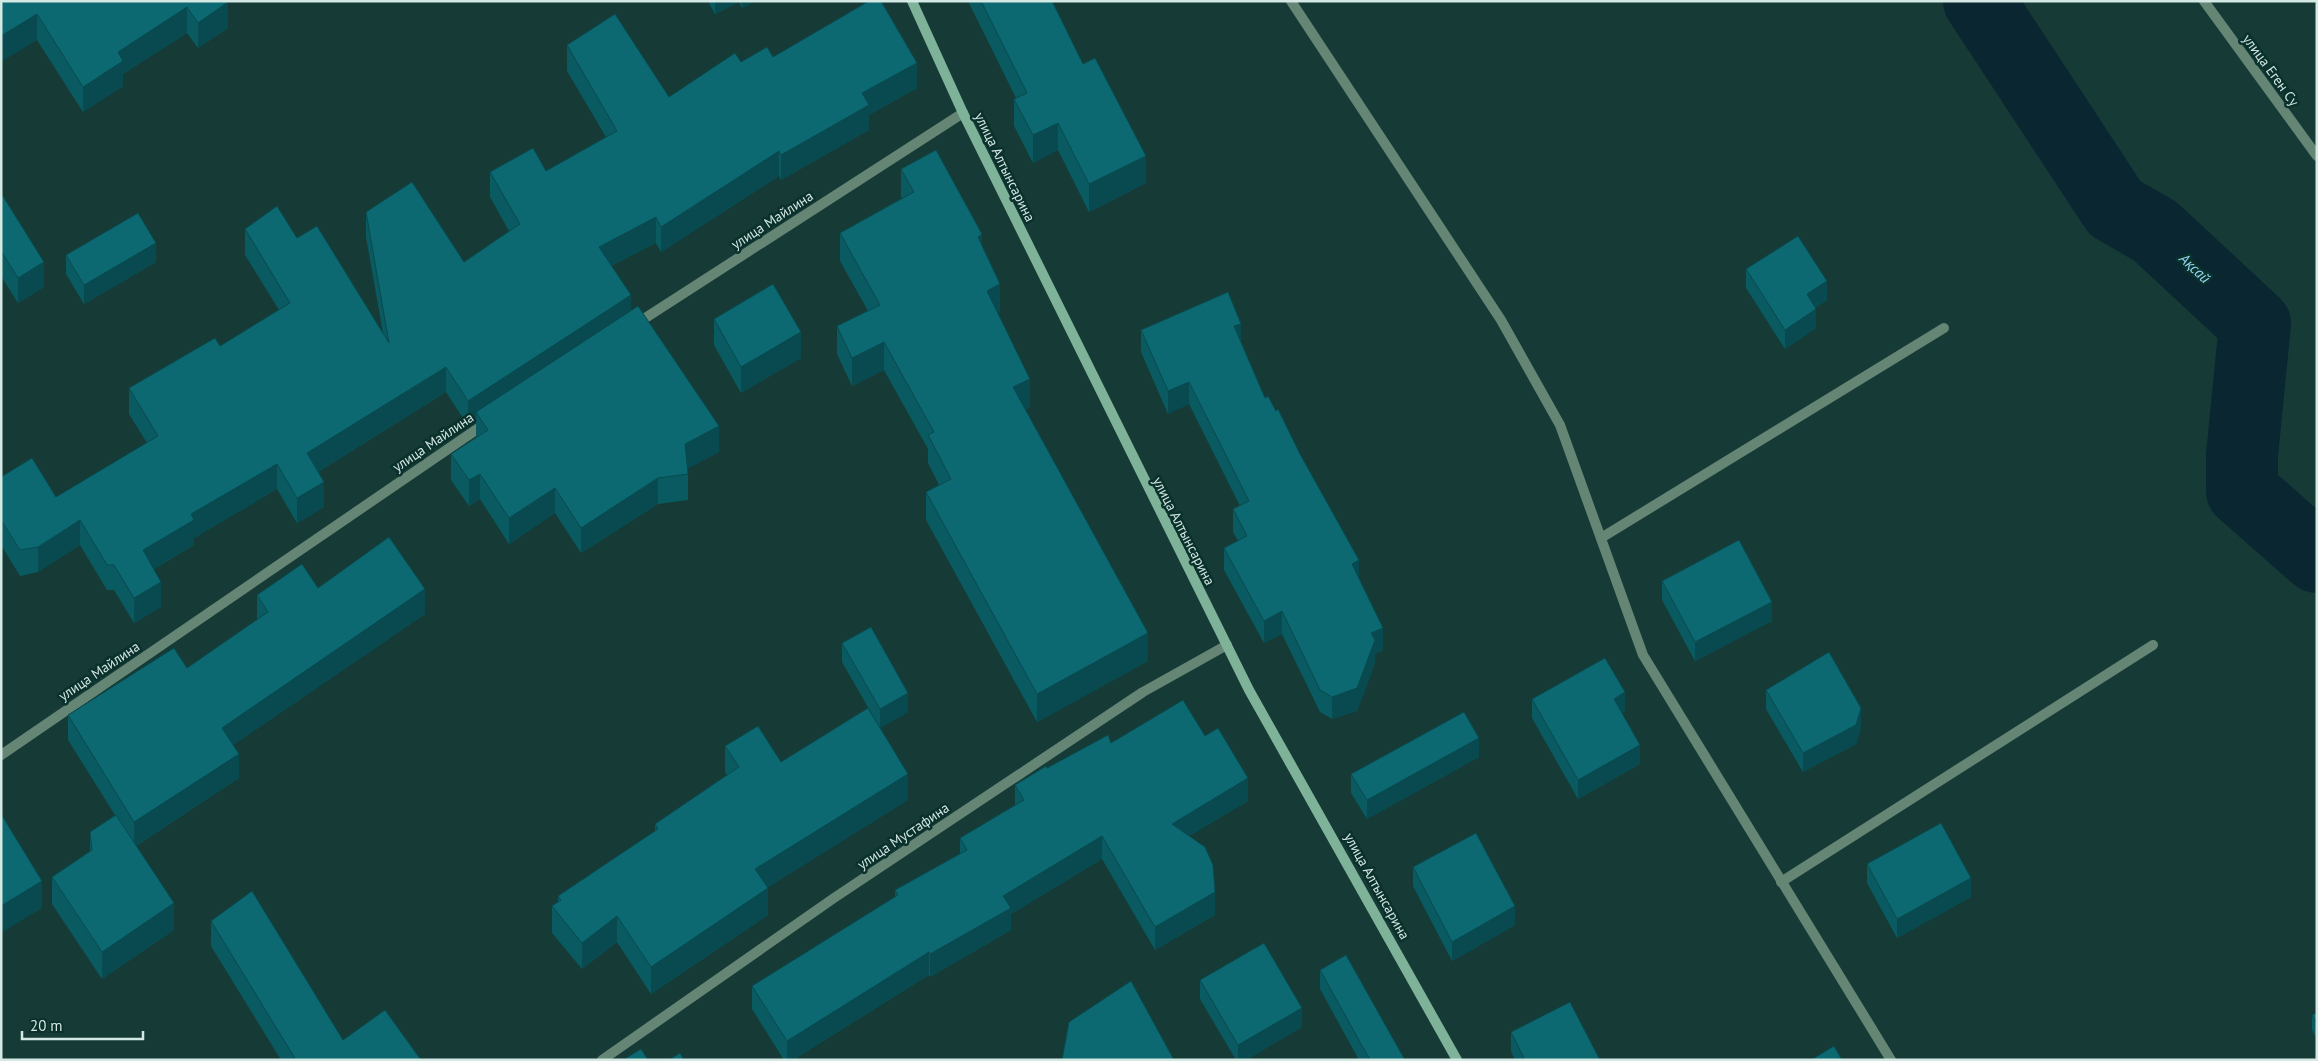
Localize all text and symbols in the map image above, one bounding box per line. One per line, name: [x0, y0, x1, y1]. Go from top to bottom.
street label: улица Еген Су: [2239, 30, 2303, 110]
street label: улица Алтынсарина: [971, 109, 1039, 225]
street label: улица Майлина: [728, 187, 816, 253]
water label: Ақсай: [2175, 248, 2215, 287]
street label: улица Майлина: [389, 408, 477, 476]
street label: улица Алтынсарина: [1149, 474, 1219, 588]
street label: улица Майлина: [55, 637, 143, 705]
street label: улица Мустафина: [854, 799, 952, 873]
street label: улица Алтынсарина: [1340, 829, 1414, 943]
scale bar: [22, 1008, 144, 1040]
text: 20 m: [30, 1016, 63, 1035]

